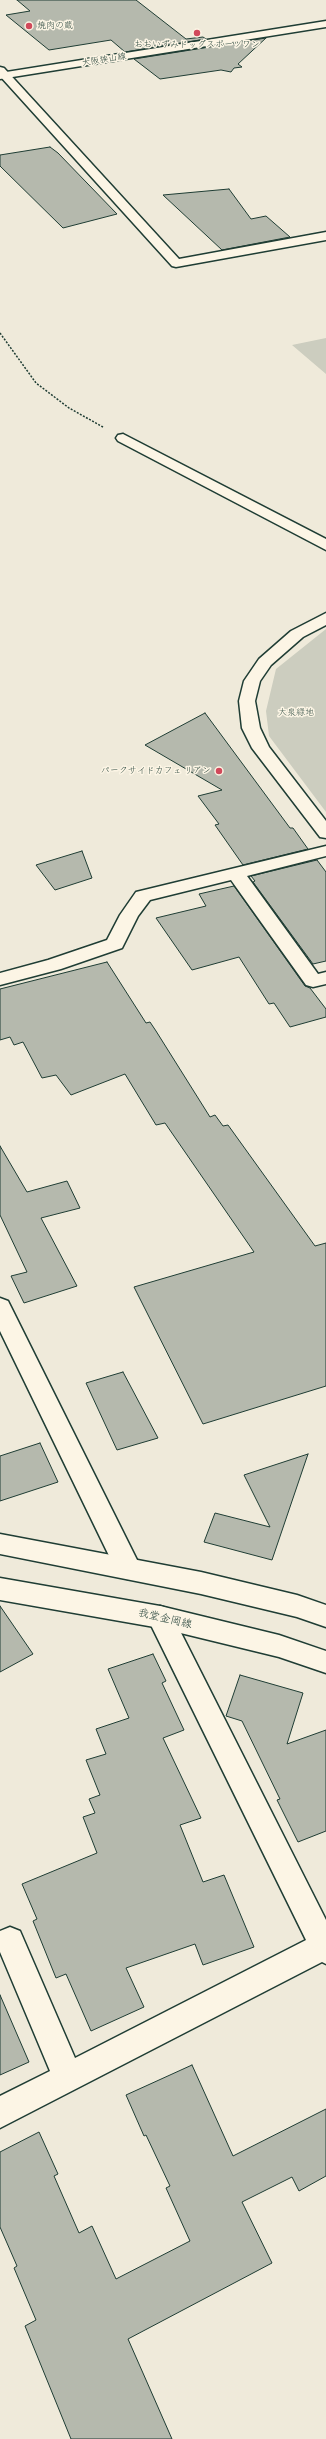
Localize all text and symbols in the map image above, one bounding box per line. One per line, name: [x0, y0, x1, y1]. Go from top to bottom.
marker: 焼肉の蔵: [24, 21, 34, 31]
place label: 焼肉の蔵: [37, 21, 73, 31]
marker: おおいずみドッグスポーツワン: [192, 28, 202, 38]
place label: おおいずみドッグスポーツワン: [134, 40, 260, 50]
street label: 大阪狭山線: [81, 51, 127, 69]
park label: 大泉緑地: [278, 708, 314, 718]
place label: パークサイドカフェ リアン: [101, 766, 211, 776]
marker: パークサイドカフェ リアン: [214, 766, 224, 776]
street label: 我堂金岡線: [137, 1606, 193, 1632]

